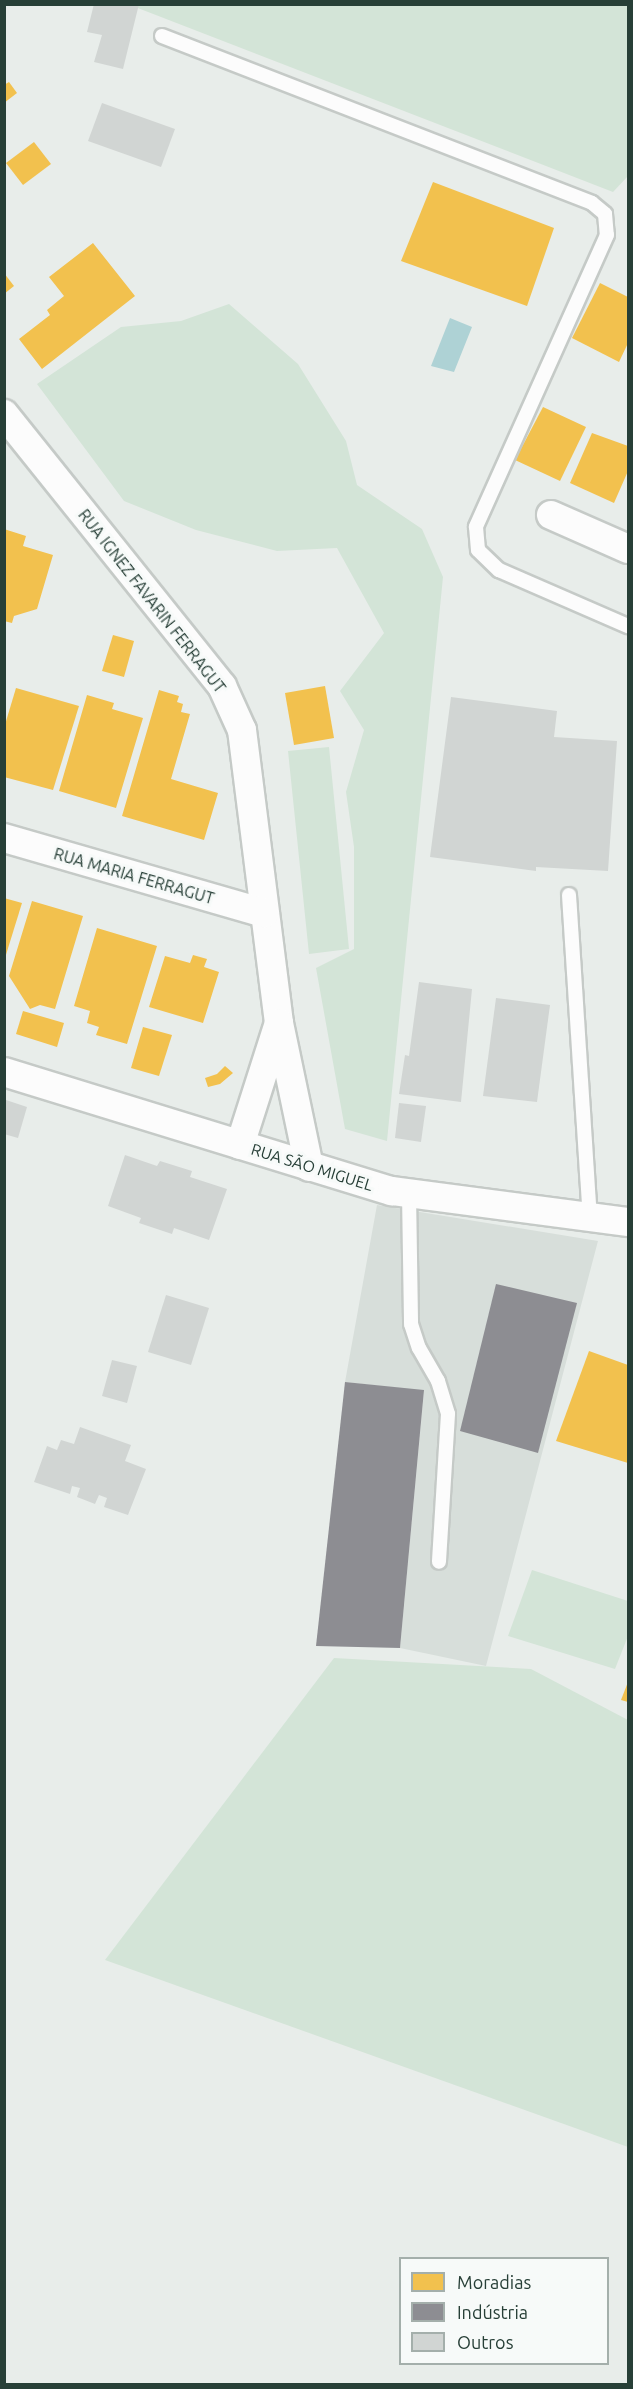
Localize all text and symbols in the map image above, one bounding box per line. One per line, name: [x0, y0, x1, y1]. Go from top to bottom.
street label: RUA IGNEZ FAVARIN FERRAGUT: [74, 505, 230, 697]
street label: RUA MARIA FERRAGUT: [52, 844, 216, 908]
street label: RUA SÃO MIGUEL: [249, 1139, 375, 1195]
legend: [399, 2257, 609, 2365]
text: Moradias: [457, 2272, 531, 2292]
text: Indústria: [457, 2302, 528, 2322]
text: Outros: [457, 2332, 513, 2352]

